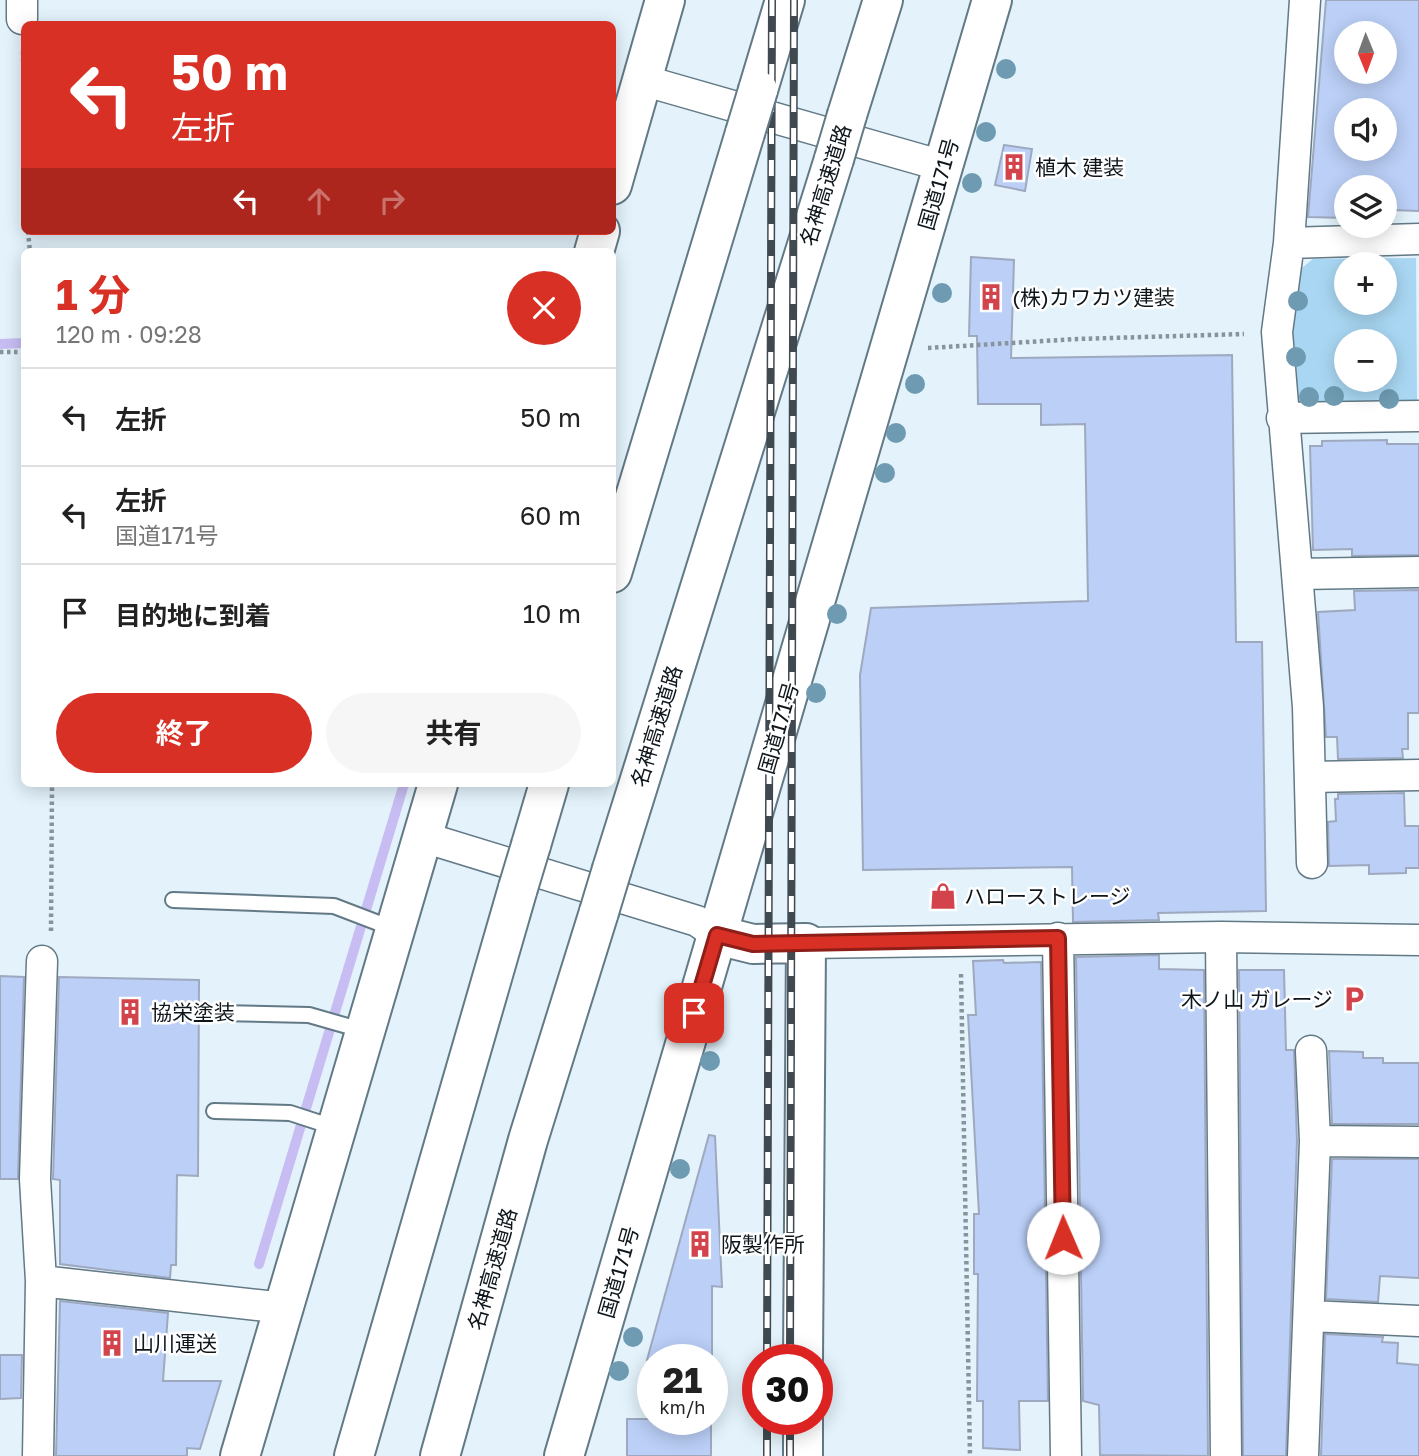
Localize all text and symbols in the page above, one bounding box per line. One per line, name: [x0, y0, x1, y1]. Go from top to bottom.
north arrow: [1334, 21, 1396, 84]
map controls: [1334, 21, 1397, 392]
text: 50 m: [171, 42, 288, 101]
icon: left: [56, 49, 147, 140]
button: sound: [1334, 98, 1397, 161]
text: 左折: [171, 108, 235, 146]
street label: 名神高速道路: [794, 121, 856, 249]
street label: 国道171号: [912, 135, 964, 233]
building icon: 植木 建装: [999, 152, 1029, 182]
place label: 植木 建装: [1035, 154, 1124, 180]
button: layers: [1334, 175, 1397, 238]
icon: left: [227, 182, 265, 220]
icon: ahead: [300, 182, 338, 220]
icon: right: [373, 182, 411, 220]
button: +: [1334, 252, 1397, 315]
text: 1 分: [56, 269, 130, 319]
button: close: [507, 271, 581, 345]
building icon: (株)カワカツ建装: [976, 282, 1006, 312]
place label: (株)カワカツ建装: [1012, 284, 1175, 310]
text: 120 m · 09:28: [56, 320, 202, 348]
button: −: [1334, 329, 1397, 392]
icon: left: [56, 398, 94, 436]
text: 50 m: [520, 402, 581, 433]
text: 左折: [115, 404, 167, 435]
text: 左折: [115, 485, 167, 516]
icon: left: [56, 496, 94, 534]
text: 60 m: [520, 500, 581, 531]
text: 国道171号: [115, 521, 219, 549]
icon: arrive: [56, 594, 94, 632]
text: 10 m: [523, 598, 581, 629]
text: 目的地に到着: [115, 600, 271, 631]
street label: 名神高速道路: [625, 662, 687, 790]
street label: 国道171号: [752, 679, 804, 777]
button: 終了: [56, 693, 312, 773]
button: 共有: [326, 693, 581, 773]
shop icon: ハローストレージ: [928, 881, 958, 911]
place label: ハローストレージ: [964, 883, 1131, 909]
pin: [664, 983, 724, 1043]
parking icon: 木ノ山 ガレージ: [1339, 984, 1369, 1014]
place label: 木ノ山 ガレージ: [1181, 986, 1333, 1012]
icon: arrive: [675, 994, 713, 1032]
building icon: 協栄塗装: [115, 997, 145, 1027]
place label: 協栄塗装: [151, 999, 235, 1025]
position arrow: [1026, 1201, 1100, 1275]
street label: 名神高速道路: [462, 1205, 522, 1333]
street label: 国道171号: [592, 1223, 644, 1321]
building icon: 阪製作所: [685, 1229, 715, 1259]
place label: 阪製作所: [721, 1231, 805, 1257]
building icon: 山川運送: [97, 1328, 127, 1358]
place label: 山川運送: [133, 1330, 217, 1356]
speed limit sign: 30: [742, 1344, 833, 1435]
text: 21: [663, 1359, 702, 1401]
text: km/h: [660, 1396, 705, 1418]

